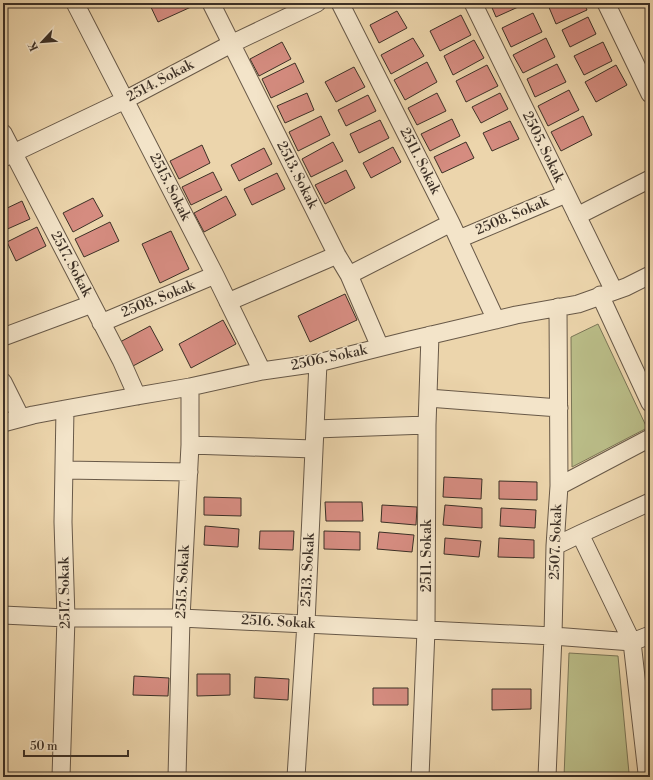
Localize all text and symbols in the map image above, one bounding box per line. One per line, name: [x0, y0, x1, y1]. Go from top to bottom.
north arrow: [22, 22, 62, 62]
text: K: [25, 38, 42, 53]
street label: 2514. Sokak: [123, 55, 197, 106]
street label: 2505. Sokak: [518, 109, 568, 186]
street label: 2511. Sokak: [396, 125, 445, 198]
street label: 2513. Sokak: [272, 138, 322, 212]
street label: 2515. Sokak: [145, 150, 195, 224]
street label: 2508. Sokak: [473, 192, 552, 239]
street label: 2517. Sokak: [46, 228, 96, 301]
street label: 2508. Sokak: [119, 276, 198, 322]
street label: 2506. Sokak: [289, 341, 369, 375]
street label: 2507. Sokak: [546, 503, 566, 580]
street label: 2511. Sokak: [418, 519, 436, 592]
street label: 2513. Sokak: [297, 532, 319, 607]
street label: 2515. Sokak: [172, 544, 194, 619]
street label: 2517. Sokak: [55, 556, 75, 629]
street label: 2516. Sokak: [241, 611, 316, 633]
scale bar: [24, 732, 128, 758]
text: 50 m: [30, 739, 58, 754]

